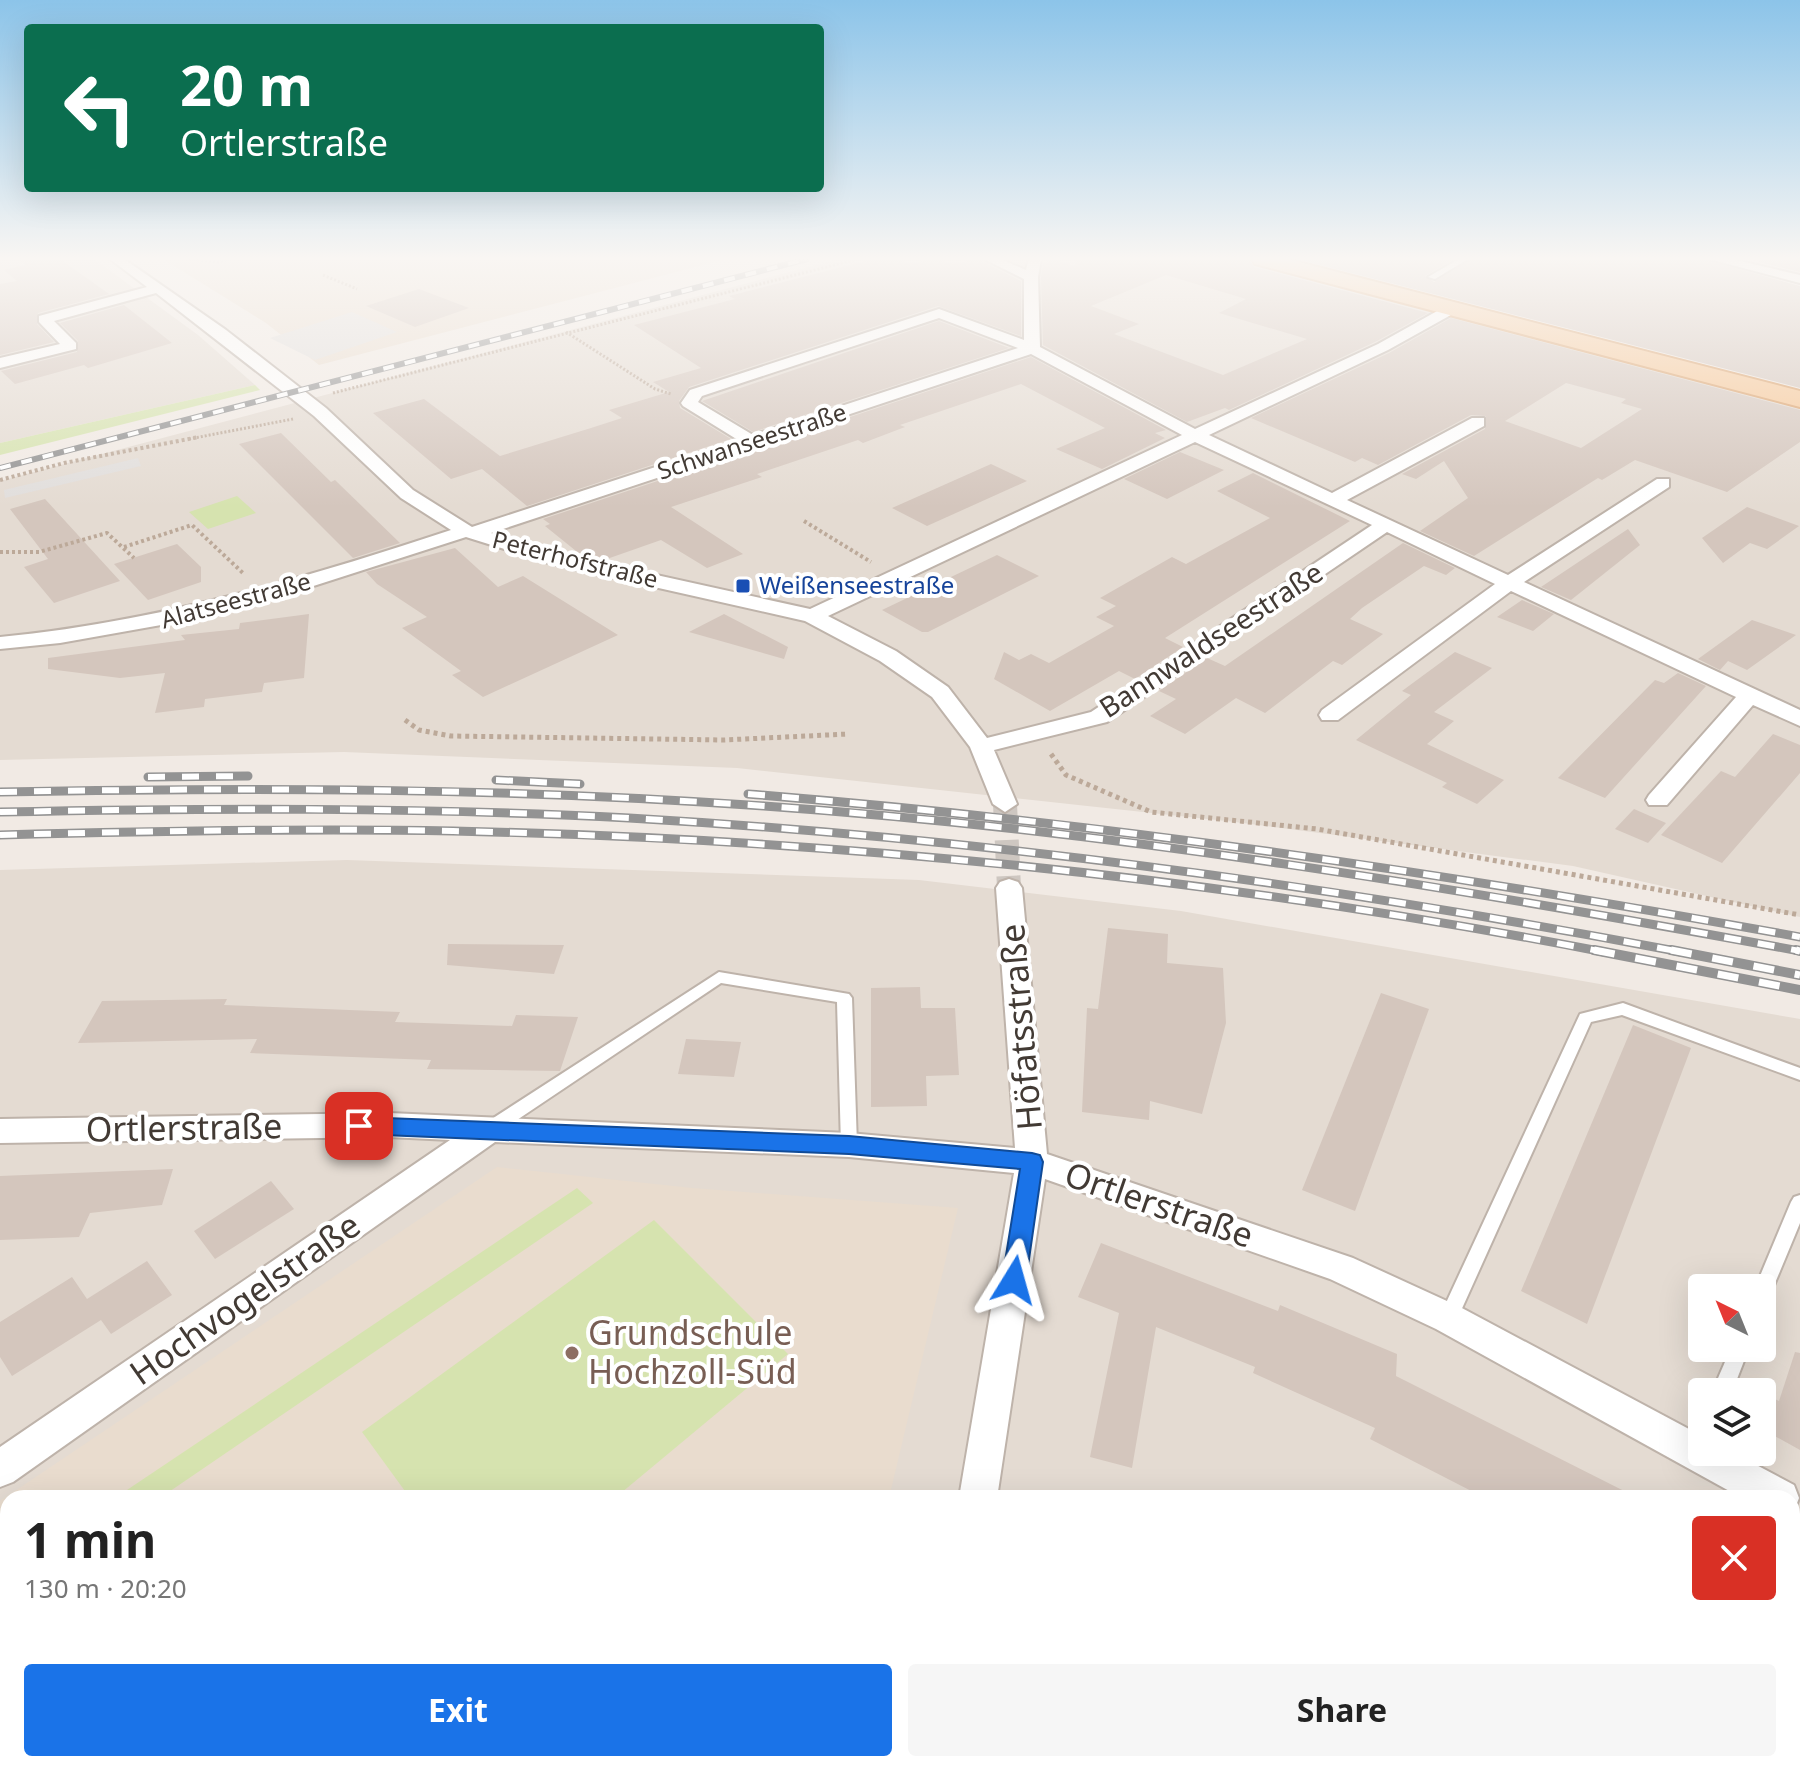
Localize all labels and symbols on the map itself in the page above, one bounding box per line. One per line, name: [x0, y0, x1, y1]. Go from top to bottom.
street label: Schwanseestraße: [653, 394, 850, 487]
street label: Peterhofstraße: [489, 522, 662, 595]
street label: Bannwaldseestraße: [1091, 553, 1330, 726]
street label: Alatseestraße: [157, 564, 314, 635]
place label: Weißenseestraße: [759, 568, 954, 601]
marker: Weißenseestraße: [734, 577, 752, 595]
street label: Höfatsstraße: [988, 922, 1052, 1132]
pin: [325, 1092, 393, 1160]
street label: Ortlerstraße: [85, 1102, 283, 1152]
street label: Ortlerstraße: [1059, 1150, 1260, 1258]
street label: Hochvogelstraße: [120, 1201, 369, 1395]
position arrow: [972, 1238, 1056, 1322]
north arrow: [1688, 1274, 1776, 1362]
place label: Grundschule Hochzoll-Süd: [588, 1309, 797, 1394]
marker: Grundschule Hochzoll-Süd: [563, 1344, 581, 1362]

